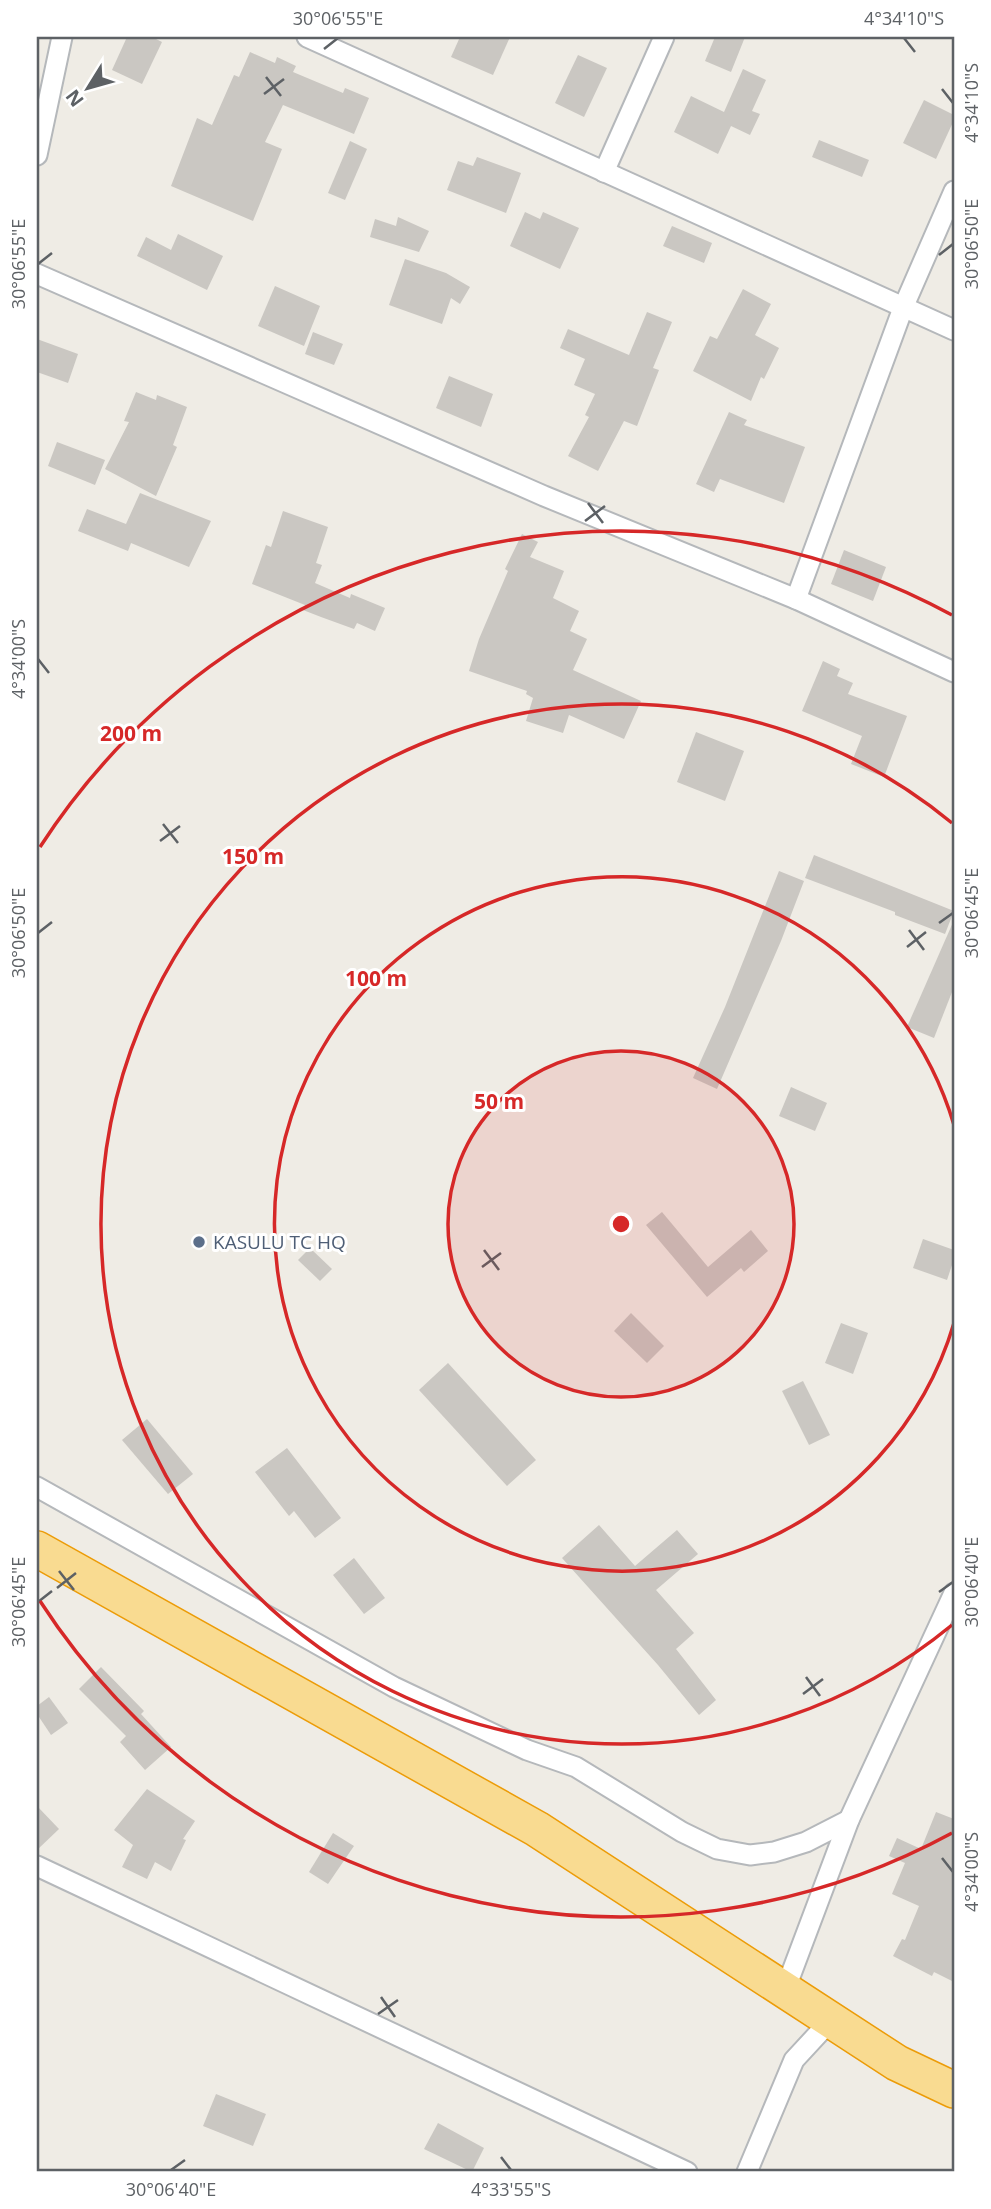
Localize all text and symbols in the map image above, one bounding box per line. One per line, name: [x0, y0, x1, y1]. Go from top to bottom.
text: 30°06'55"E: [293, 6, 383, 30]
text: 4°34'10"S: [864, 6, 944, 30]
north arrow: [52, 52, 122, 122]
text: 4°34'10"S: [959, 63, 983, 143]
text: N: [59, 84, 89, 112]
text: 30°06'50"E: [959, 199, 983, 289]
text: 30°06'55"E: [6, 219, 30, 309]
text: 4°34'00"S: [6, 619, 30, 699]
text: 200 m: [100, 719, 162, 747]
text: 150 m: [222, 842, 284, 870]
text: 30°06'45"E: [959, 868, 983, 958]
text: 30°06'50"E: [6, 888, 30, 978]
text: 100 m: [345, 964, 407, 992]
text: 50 m: [474, 1087, 524, 1115]
centre of rings: [609, 1212, 633, 1236]
place label: KASULU TC HQ: [213, 1229, 346, 1255]
marker: KASULU TC HQ: [191, 1234, 207, 1250]
text: 30°06'40"E: [959, 1537, 983, 1627]
text: 30°06'45"E: [6, 1557, 30, 1647]
text: 4°34'00"S: [959, 1832, 983, 1912]
text: 30°06'40"E: [126, 2177, 216, 2201]
text: 4°33'55"S: [471, 2177, 551, 2201]

